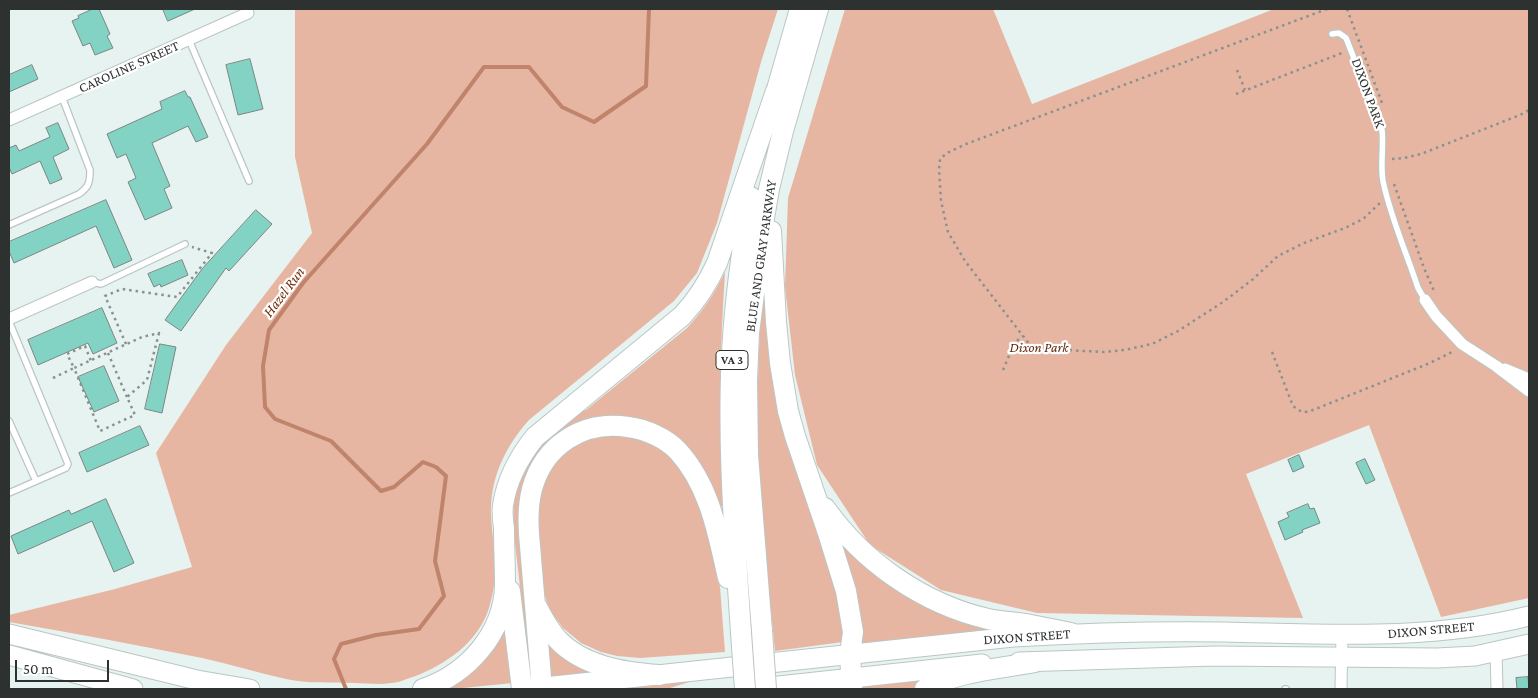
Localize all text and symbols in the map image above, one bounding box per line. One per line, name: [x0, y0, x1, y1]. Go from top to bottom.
street label: CAROLINE STREET: [76, 37, 182, 97]
street label: DIXON PARK: [1348, 56, 1388, 130]
street label: BLUE AND GRAY PARKWAY: [742, 179, 780, 333]
water label: Hazel Run: [259, 263, 309, 321]
park label: Dixon Park: [1010, 340, 1068, 356]
road number: VA 3: [716, 350, 748, 370]
street label: DIXON STREET: [1387, 618, 1475, 642]
street label: DIXON STREET: [983, 626, 1071, 648]
scale bar: [18, 650, 111, 682]
text: 50 m: [23, 661, 53, 677]

